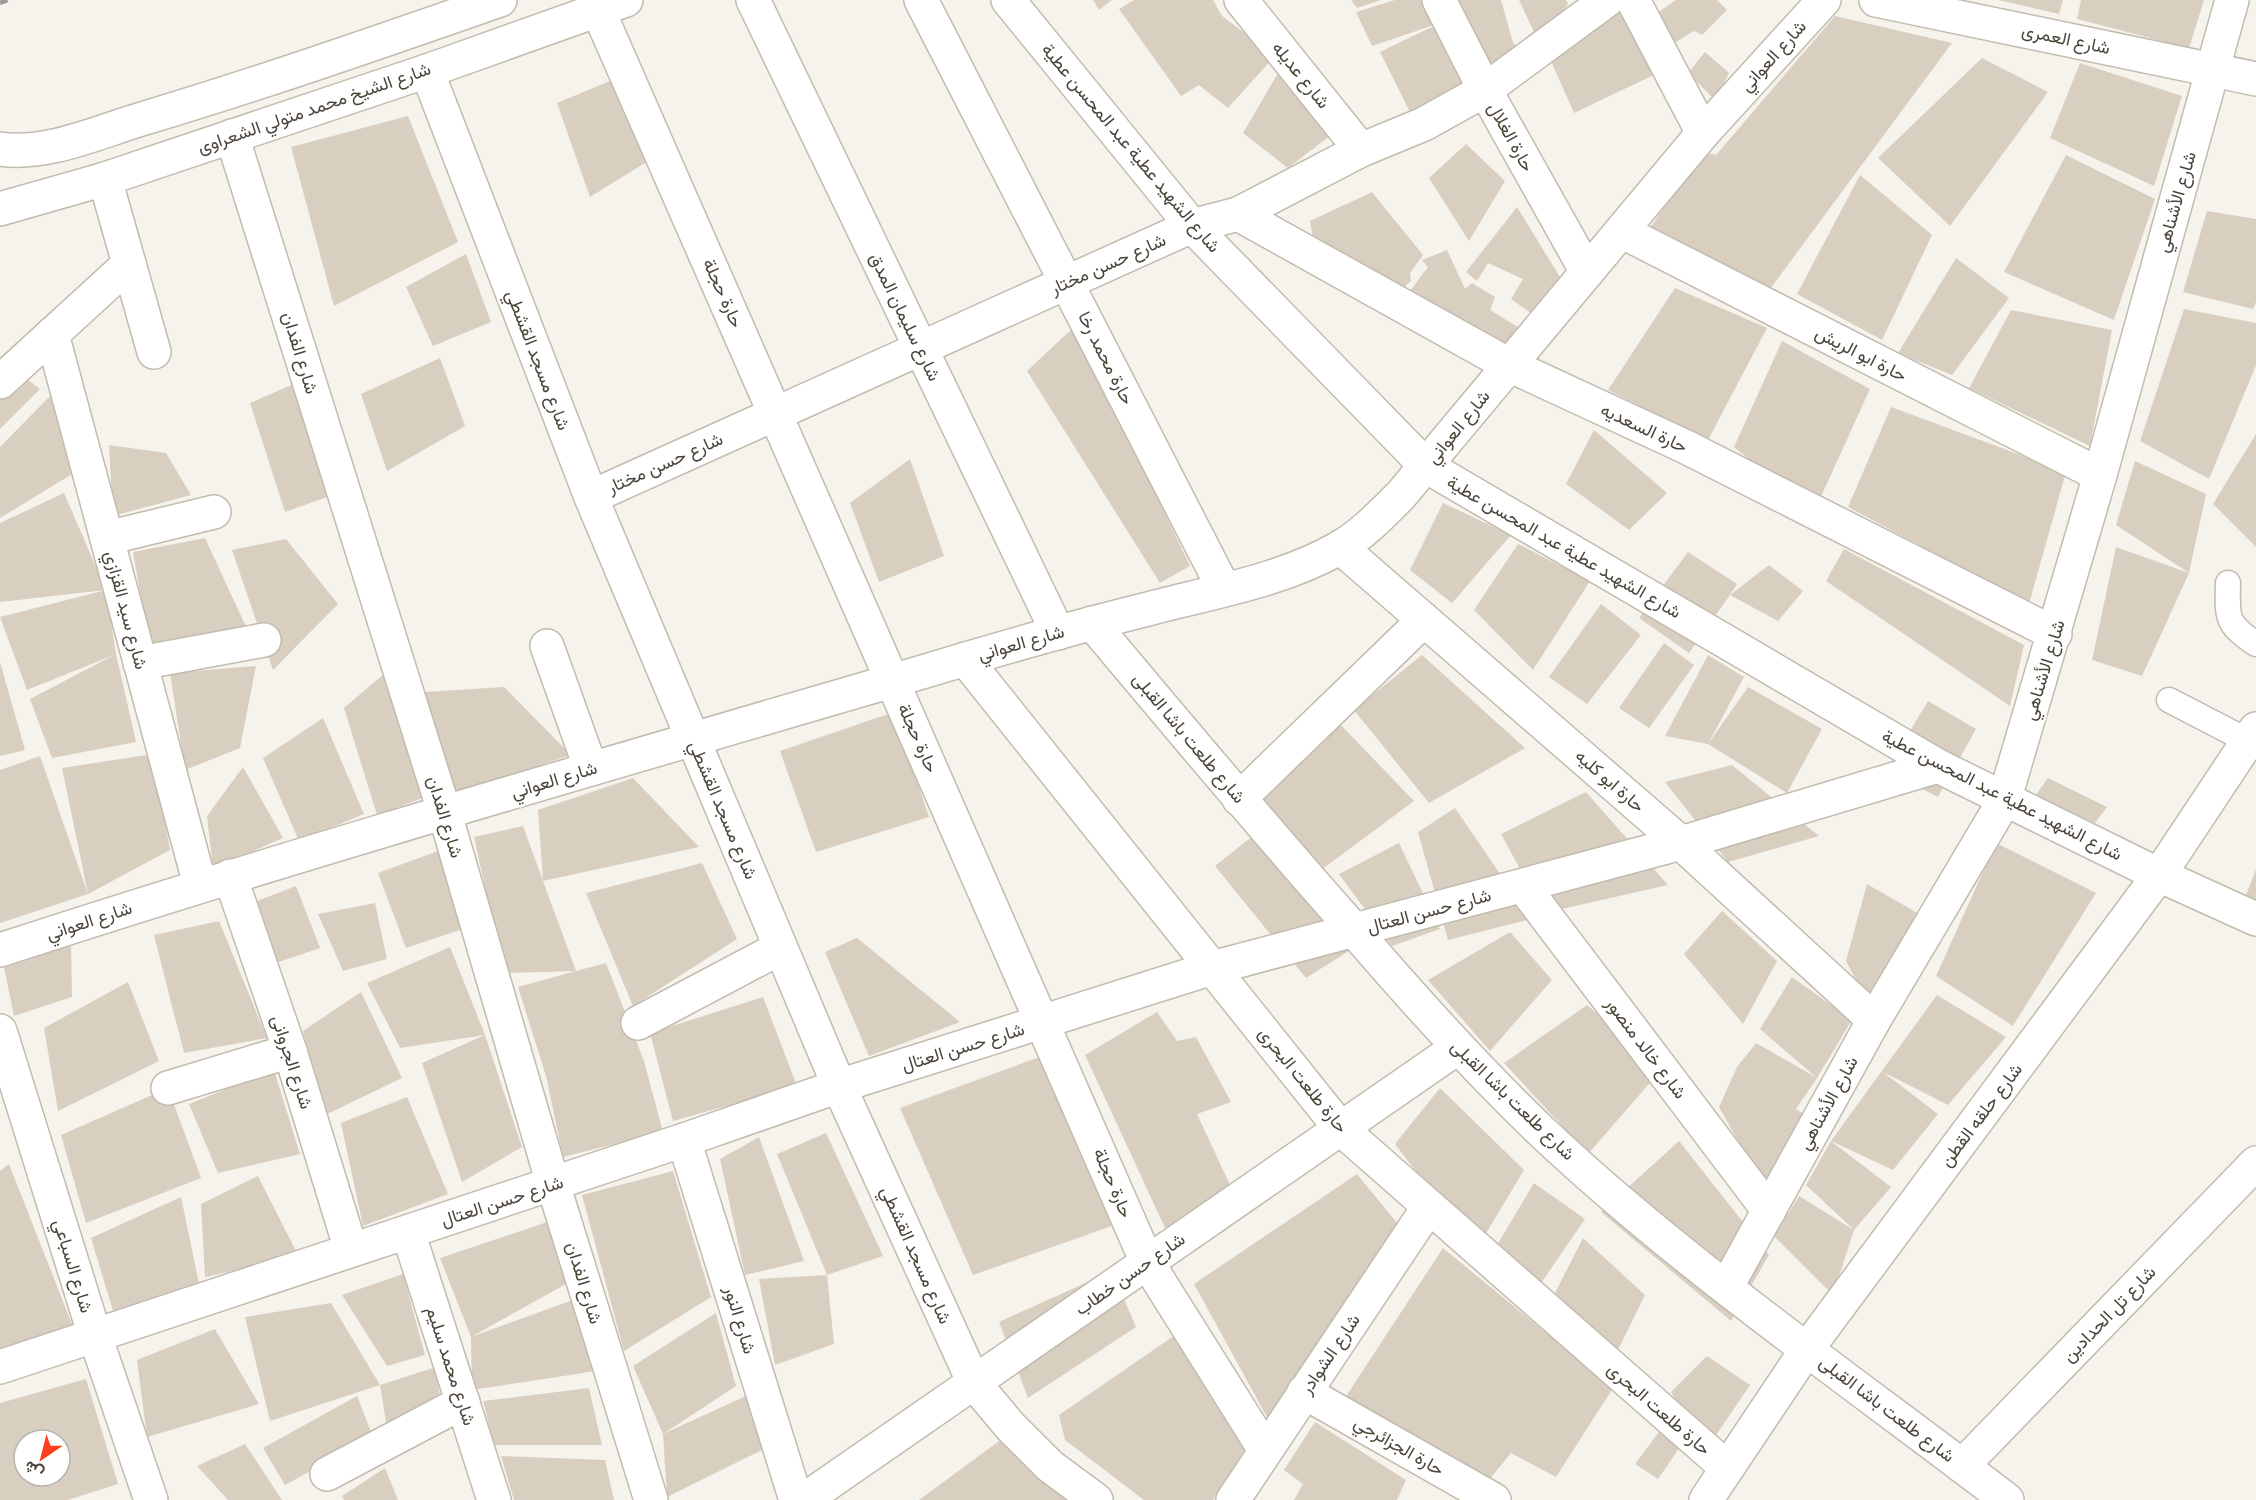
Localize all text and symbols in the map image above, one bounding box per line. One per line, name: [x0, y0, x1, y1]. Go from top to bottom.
street label: شارع العواني: [1735, 16, 1814, 99]
street label: شارع العمرى: [2020, 19, 2112, 60]
street label: شارع عديله: [1267, 37, 1335, 114]
street label: شارع الشهيد عطية عبد المحسن عطية: [1036, 39, 1225, 258]
street label: شارع الشيخ محمد متولي الشعراوى: [194, 58, 435, 162]
street label: حارة الغلال: [1483, 98, 1539, 176]
street label: شارع الأشناهي: [2151, 149, 2205, 256]
street label: شارع حسن مختار: [1046, 229, 1170, 301]
street label: شارع سليمان المدق: [864, 249, 946, 385]
street label: حارة حجلة: [698, 255, 748, 331]
street label: شارع مسجد القشطي: [497, 287, 575, 435]
street label: حارة محمد رخا: [1073, 308, 1139, 408]
street label: شارع الفدان: [276, 309, 323, 397]
street label: حارة ابو الريش: [1812, 322, 1910, 386]
street label: شارع العواني: [1421, 386, 1498, 471]
street label: حارة السعديه: [1597, 398, 1691, 458]
street label: شارع حسن مختار: [603, 428, 727, 500]
street label: شارع الشهيد عطية عبد المحسن عطية: [1443, 471, 1685, 624]
street label: شارع سيد القزازي: [96, 548, 152, 673]
street label: شارع الأشناهي: [2018, 617, 2074, 724]
street label: شارع العواني: [975, 620, 1068, 670]
street label: شارع طلعت باشا القبلى: [1127, 668, 1250, 809]
street label: حارة حجلة: [893, 700, 943, 776]
street label: شارع الشهيد عطية عبد المحسن عطية: [1878, 725, 2126, 866]
street label: شارع مسجد القشطي: [680, 737, 762, 884]
street label: حارة ابو كليه: [1571, 745, 1649, 817]
street label: شارع العواني: [508, 756, 601, 807]
street label: شارع الفدان: [421, 773, 468, 861]
street label: شارع حسن العتال: [1365, 884, 1494, 939]
street label: شارع العواني: [43, 897, 136, 949]
street label: شارع خالد منصور: [1599, 992, 1691, 1104]
street label: شارع الجروانى: [266, 1012, 318, 1112]
street label: شارع حسن العتال: [899, 1018, 1027, 1077]
street label: حارة طلعت البحرى: [1253, 1023, 1353, 1137]
street label: شارع طلعت باشا القبلى: [1446, 1035, 1580, 1166]
street label: شارع الأشناهي: [1793, 1052, 1866, 1156]
street label: شارع حلقه القطن: [1935, 1059, 2028, 1172]
street label: حارة حجلة: [1089, 1145, 1137, 1221]
street label: شارع حسن العتال: [438, 1171, 566, 1232]
street label: شارع مسجد القشطي: [872, 1183, 956, 1329]
street label: شارع السباعي: [44, 1216, 98, 1317]
street label: شارع حسن خطاب: [1071, 1228, 1190, 1321]
street label: شارع الفدان: [560, 1239, 607, 1327]
street label: شارع تل الحدادين: [2057, 1261, 2161, 1368]
street label: شارع النور: [718, 1282, 761, 1357]
street label: شارع محمد سليم: [420, 1304, 481, 1429]
street label: شارع الشوادر: [1295, 1310, 1366, 1400]
street label: شارع طلعت باشا القبلى: [1814, 1351, 1959, 1468]
street label: حارة طلعت البحرى: [1603, 1358, 1715, 1460]
street label: حارة الجزائرجي: [1348, 1411, 1448, 1484]
north arrow: [12, 1428, 72, 1488]
text: ش: [20, 1457, 47, 1483]

